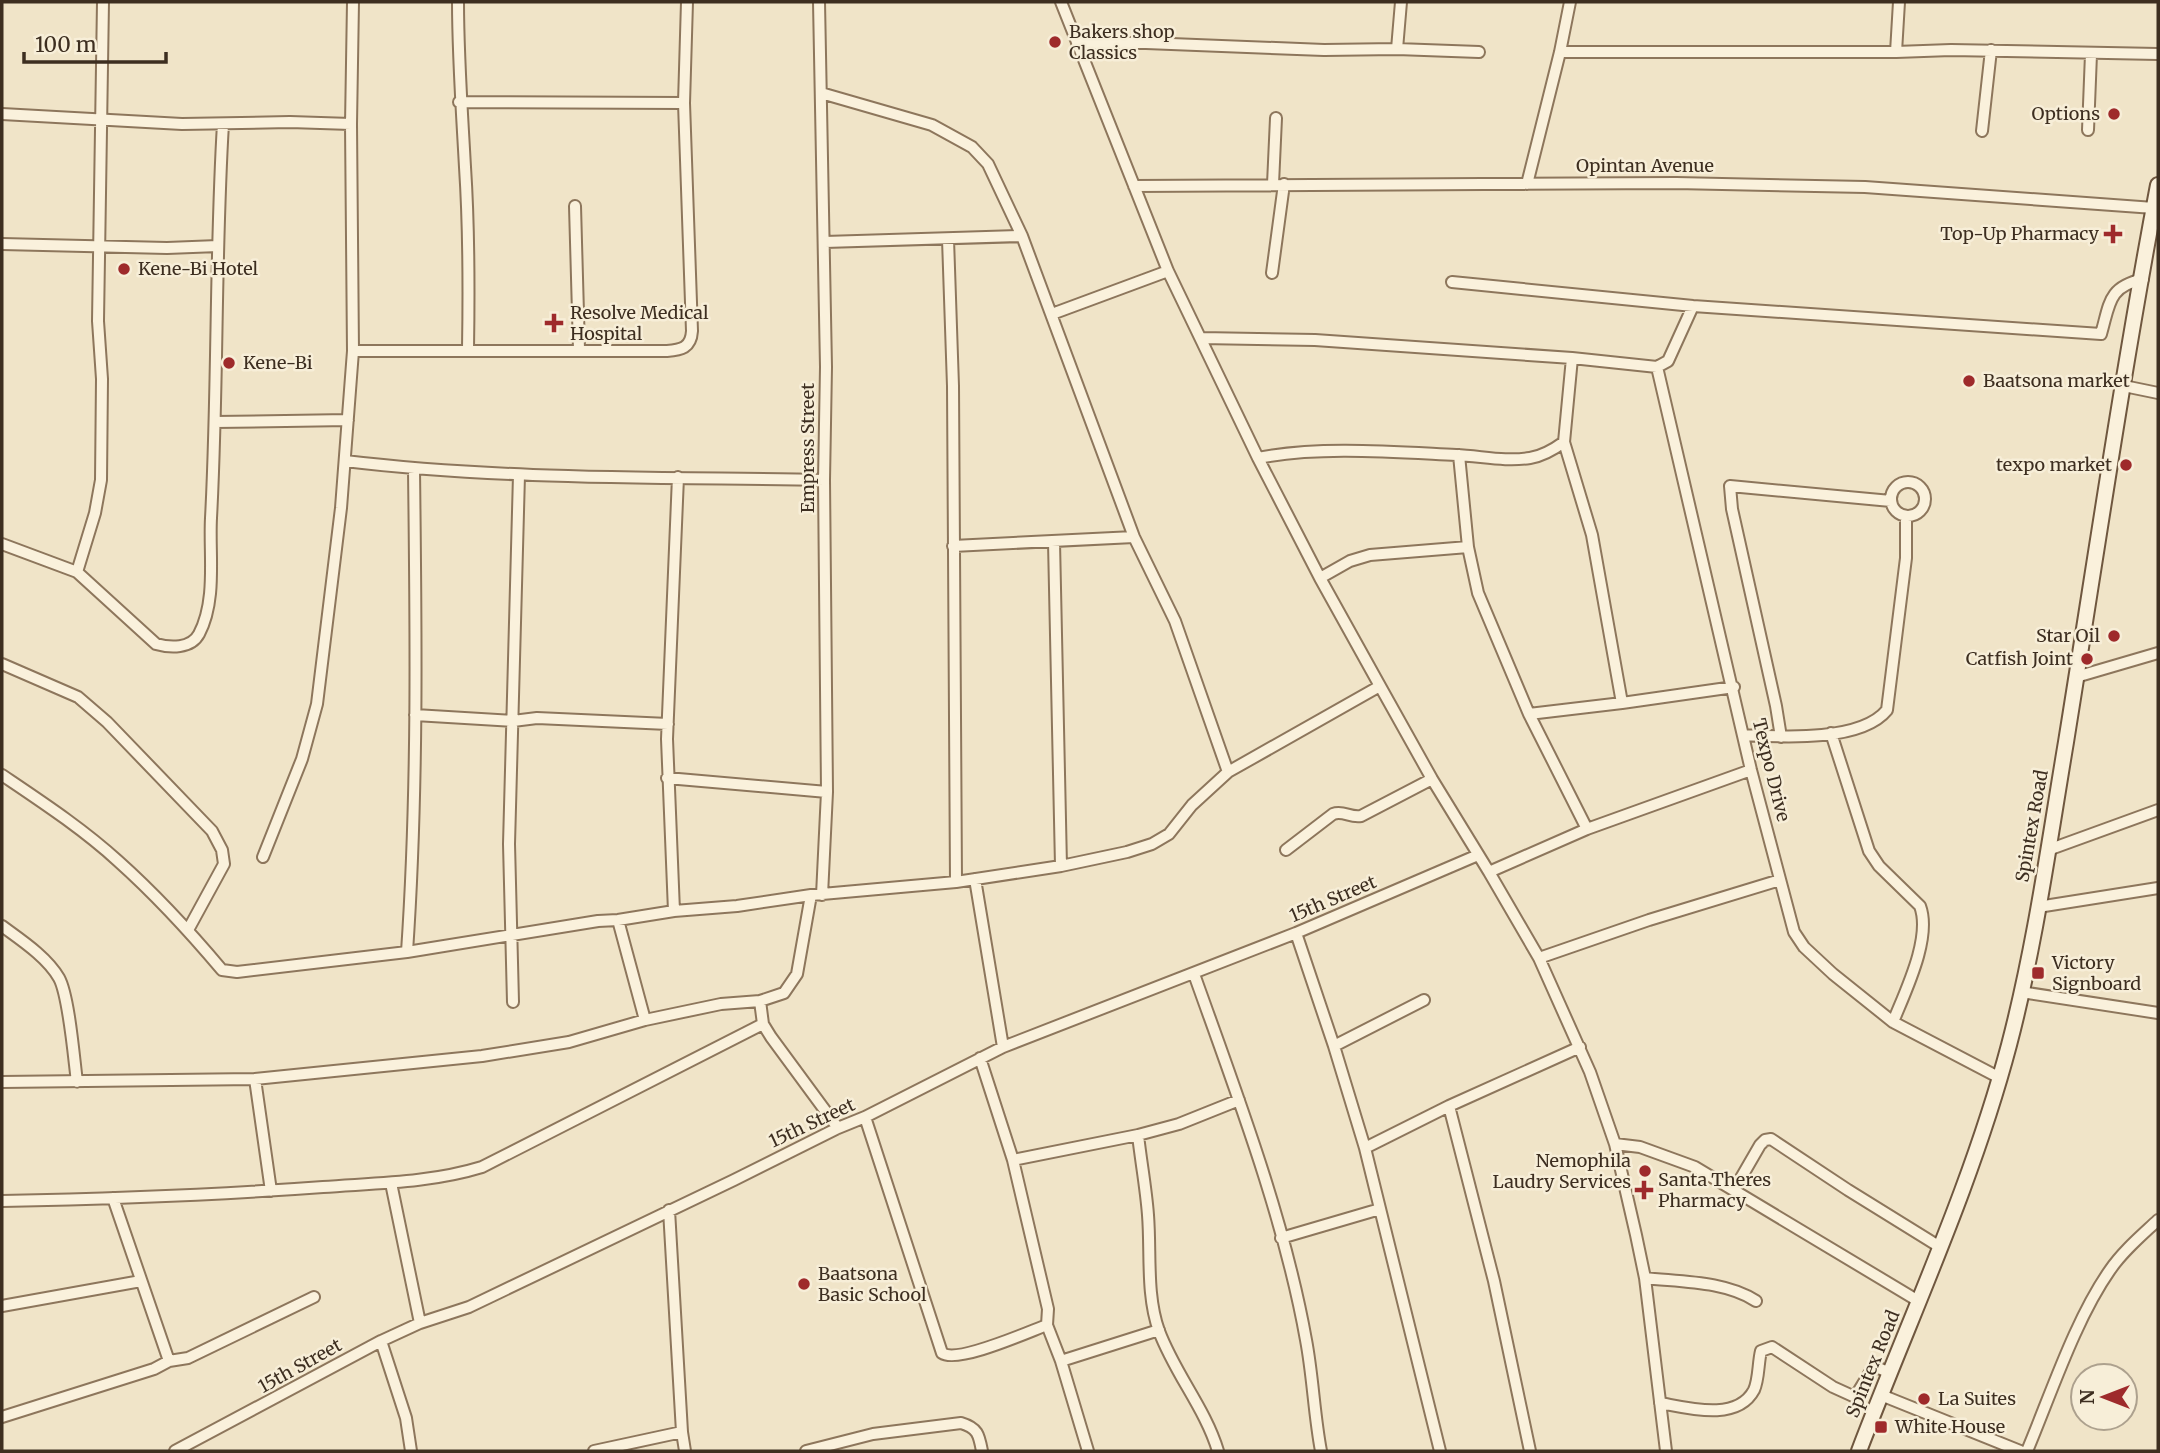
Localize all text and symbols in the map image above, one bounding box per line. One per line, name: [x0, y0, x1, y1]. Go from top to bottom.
place label: Bakers shop Classics: [1069, 20, 1175, 64]
scale bar: [24, 21, 166, 65]
text: 100 m: [35, 31, 97, 58]
marker: Bakers shop Classics: [1047, 34, 1063, 50]
place label: Options: [2032, 102, 2100, 125]
marker: Options: [2106, 106, 2122, 122]
street label: Opintan Avenue: [1576, 154, 1714, 177]
place label: Top-Up Pharmacy: [1940, 222, 2100, 245]
marker: Top-Up Pharmacy: [2105, 226, 2121, 242]
place label: Kene-Bi Hotel: [138, 257, 258, 280]
marker: Kene-Bi Hotel: [116, 261, 132, 277]
place label: Resolve Medical Hospital: [570, 301, 709, 345]
marker: Resolve Medical Hospital: [544, 313, 564, 333]
place label: Kene-Bi: [243, 351, 313, 374]
marker: Kene-Bi: [221, 355, 237, 371]
place label: Baatsona market: [1983, 369, 2130, 392]
marker: Baatsona market: [1961, 373, 1977, 389]
street label: Empress Street: [796, 383, 819, 513]
place label: texpo market: [1996, 453, 2112, 476]
marker: texpo market: [2118, 457, 2134, 473]
place label: Star Oil: [2036, 624, 2100, 647]
marker: Star Oil: [2106, 628, 2122, 644]
place label: Catfish Joint: [1966, 647, 2073, 670]
marker: Catfish Joint: [2079, 651, 2095, 667]
street label: Texpo Drive: [1748, 716, 1795, 824]
street label: Spintex Road: [2010, 768, 2053, 884]
street label: 15th Street: [1286, 870, 1380, 927]
place label: Victory Signboard: [2051, 951, 2141, 995]
marker: Victory Signboard: [2030, 965, 2046, 981]
street label: 15th Street: [765, 1093, 858, 1152]
place label: Nemophila Laudry Services: [1493, 1149, 1631, 1193]
marker: Nemophila Laudry Services: [1637, 1163, 1653, 1179]
place label: Santa Theres Pharmacy: [1658, 1168, 1771, 1212]
marker: Santa Theres Pharmacy: [1636, 1182, 1652, 1198]
place label: Baatsona Basic School: [818, 1262, 927, 1306]
marker: Baatsona Basic School: [796, 1276, 812, 1292]
street label: Spintex Road: [1841, 1307, 1905, 1421]
street label: 15th Street: [254, 1333, 346, 1398]
north arrow: [2069, 1362, 2139, 1432]
place label: La Suites: [1938, 1387, 2016, 1410]
text: N: [2075, 1389, 2099, 1405]
marker: La Suites: [1916, 1391, 1932, 1407]
place label: White House: [1894, 1415, 2005, 1438]
marker: White House: [1873, 1419, 1889, 1435]

